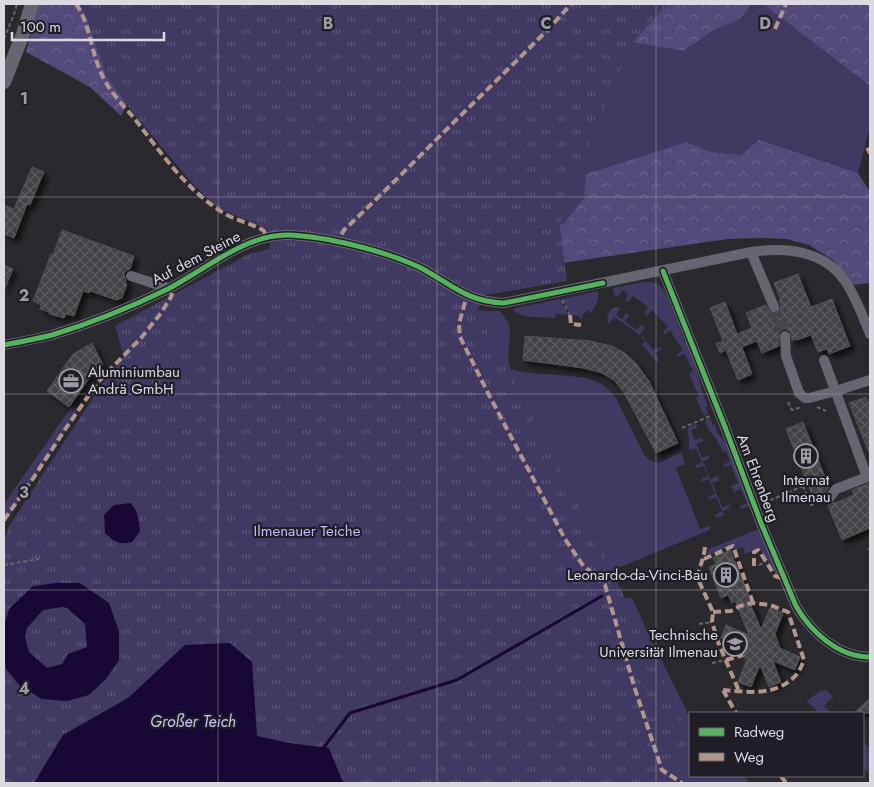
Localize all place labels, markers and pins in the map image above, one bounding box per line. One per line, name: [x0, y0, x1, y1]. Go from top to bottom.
place label: Aluminiumbau Andrä GmbH: [88, 361, 180, 400]
office icon: Aluminiumbau Andrä GmbH: [58, 368, 84, 394]
building icon: Internat Ilmenau: [793, 443, 819, 469]
place label: Internat Ilmenau: [781, 469, 831, 508]
building icon: Leonardo-da-Vinci-Bau: [713, 562, 739, 588]
place label: Leonardo-da-Vinci-Bau: [567, 564, 708, 586]
place label: Technische Universität Ilmenau: [599, 624, 718, 663]
school or university icon: Technische Universität Ilmenau: [722, 631, 748, 657]

